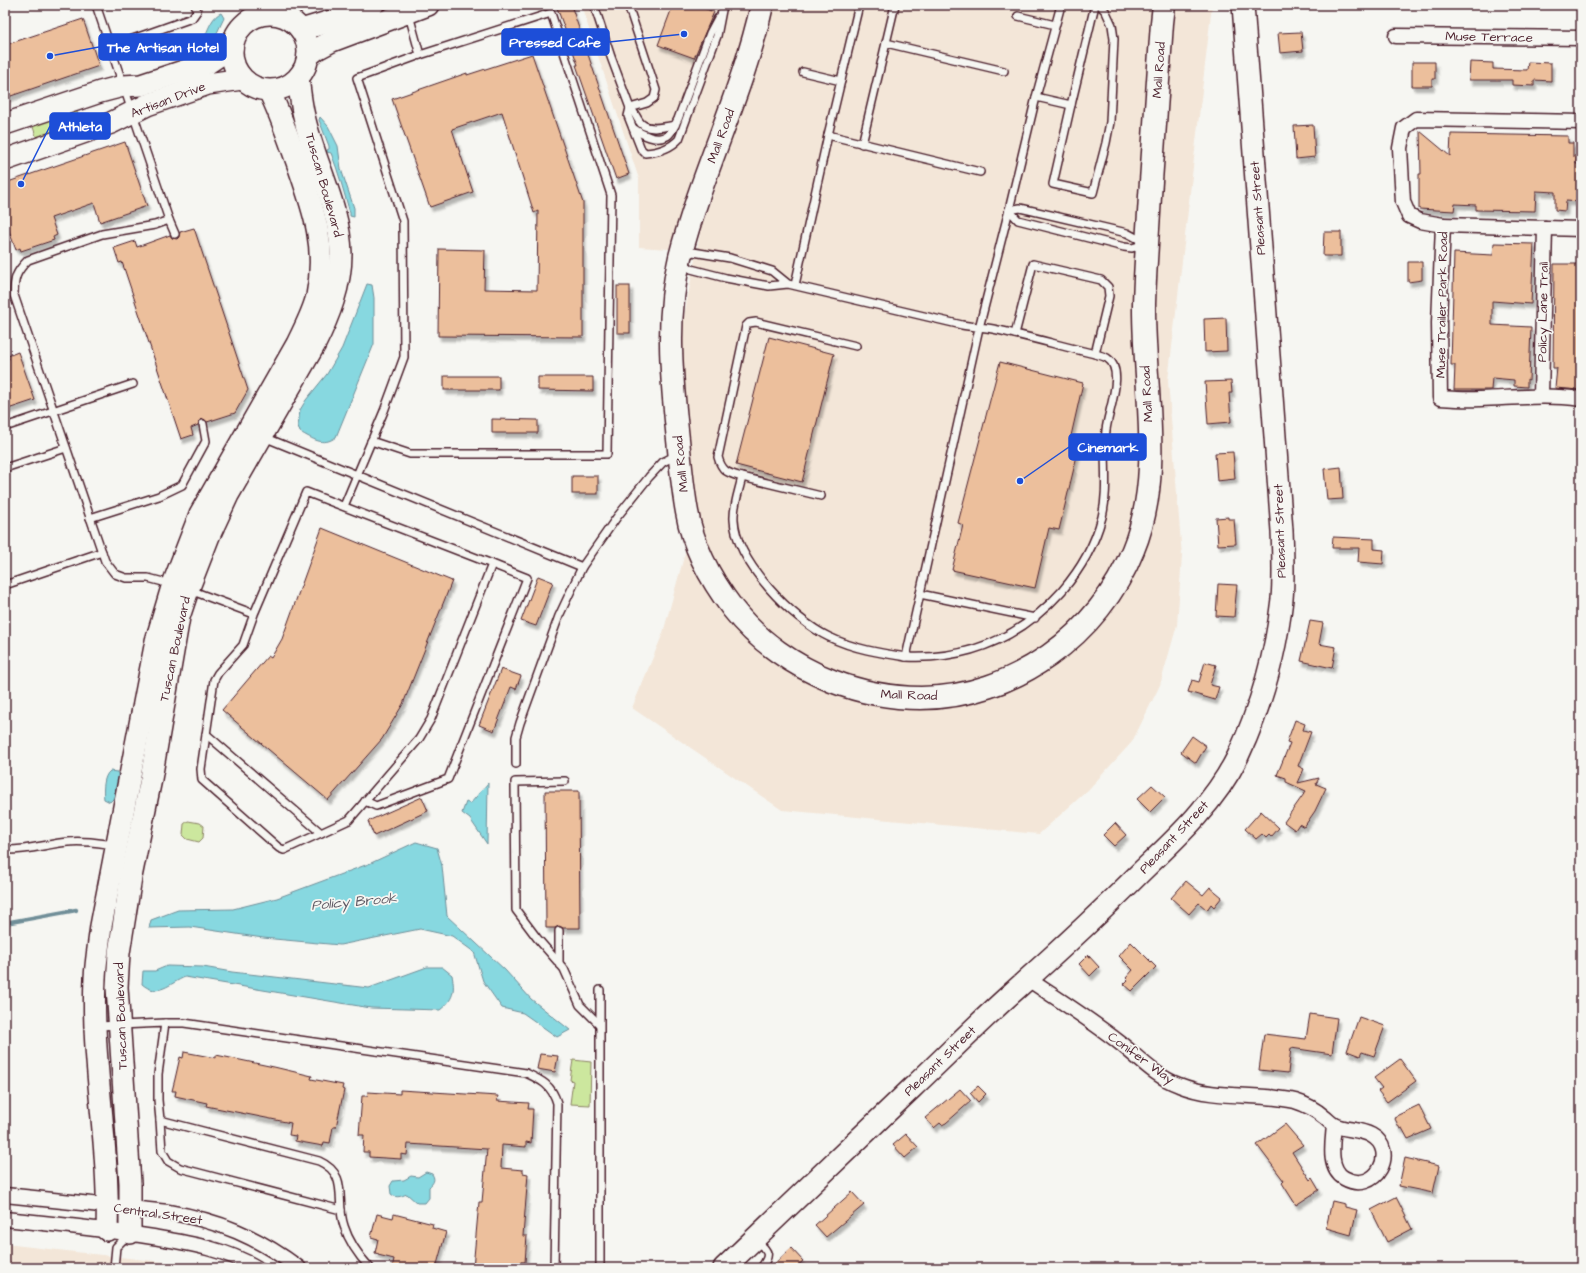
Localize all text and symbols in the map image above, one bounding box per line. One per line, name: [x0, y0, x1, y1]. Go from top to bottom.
street label: Muse Terrace: [1445, 27, 1533, 47]
callout: Pressed Cafe: [502, 29, 609, 55]
text: Pressed Cafe: [509, 33, 601, 53]
callout: The Artisan Hotel: [99, 34, 226, 60]
text: The Artisan Hotel: [106, 38, 220, 58]
street label: Mall Road: [1148, 41, 1170, 99]
street label: Artisan Drive: [128, 77, 208, 123]
street label: Mall Road: [703, 106, 739, 166]
callout: Athleta: [50, 113, 110, 139]
text: Athleta: [58, 117, 103, 137]
street label: Tuscan Boulevard: [301, 131, 348, 239]
street label: Pleasant Street: [1246, 160, 1270, 256]
street label: Muse Trailer Park Road: [1432, 231, 1452, 378]
street label: Policy Lane Trail: [1533, 262, 1554, 362]
street label: Mall Road: [1137, 365, 1157, 423]
callout: Cinemark: [1069, 434, 1146, 460]
street label: Mall Road: [669, 435, 693, 493]
text: Cinemark: [1078, 438, 1139, 458]
street label: Pleasant Street: [1269, 483, 1291, 578]
street label: Tuscan Boulevard: [155, 594, 195, 703]
street label: Mall Road: [880, 685, 938, 705]
street label: Pleasant Street: [1135, 796, 1213, 878]
water label: Policy Brook: [311, 888, 398, 916]
street label: Tuscan Boulevard: [110, 962, 132, 1070]
street label: Pleasant Street: [900, 1021, 981, 1100]
street label: Conifer Way: [1104, 1028, 1178, 1089]
street label: Central Street: [113, 1199, 204, 1229]

